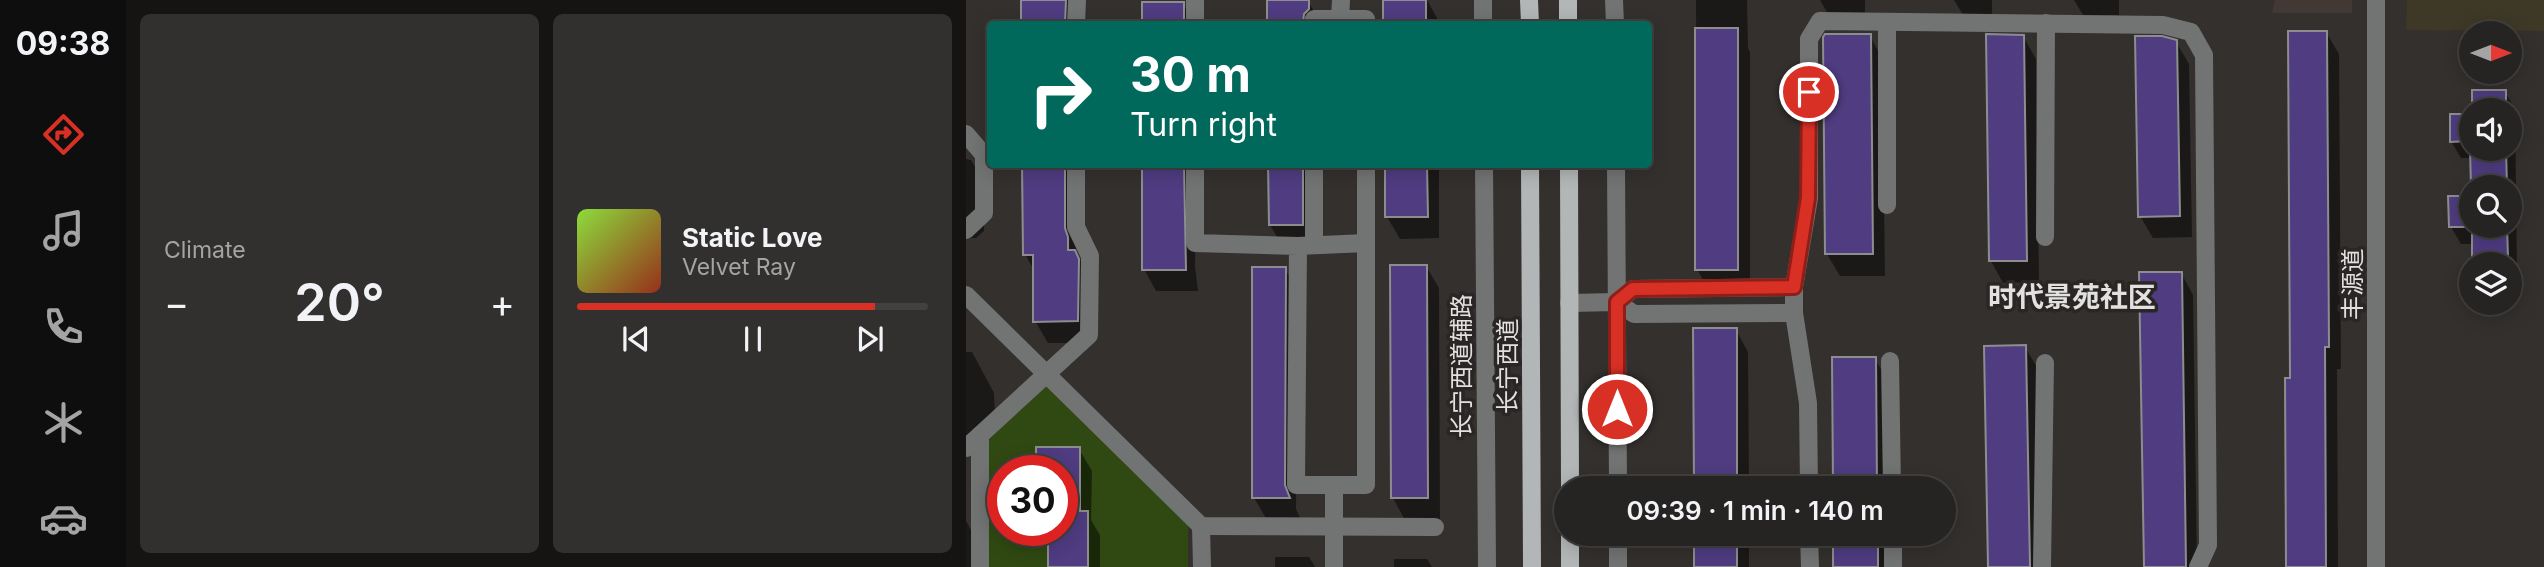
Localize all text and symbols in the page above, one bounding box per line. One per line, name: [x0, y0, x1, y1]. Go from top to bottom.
north arrow: [2459, 21, 2522, 84]
map controls: [2459, 21, 2522, 315]
text: 09:38: [16, 24, 110, 63]
text: 30 m: [1130, 45, 1251, 104]
icon: right: [1015, 49, 1106, 140]
pin: [1779, 62, 1839, 122]
icon: arrive: [1790, 73, 1828, 111]
button: sound: [2459, 98, 2522, 161]
text: Turn right: [1130, 105, 1277, 144]
icon: directions: [39, 110, 88, 159]
button: search: [2459, 175, 2522, 238]
icon: music: [39, 206, 88, 255]
text: Static Love: [682, 222, 823, 253]
text: Climate: [164, 236, 246, 264]
street label: 丰源道: [2338, 248, 2367, 320]
button: layers: [2459, 252, 2522, 315]
text: Velvet Ray: [682, 253, 796, 281]
text: 20°: [294, 271, 385, 334]
text: −: [164, 280, 189, 326]
text: +: [490, 280, 515, 326]
district label: 时代景苑社区: [1988, 280, 2156, 314]
street label: 长宁西道辅路: [1447, 294, 1476, 438]
icon: phone: [39, 302, 88, 351]
street label: 长宁西道: [1493, 318, 1522, 414]
icon: previous: [617, 320, 655, 358]
icon: pause: [734, 320, 772, 358]
icon: next: [851, 320, 889, 358]
position arrow: [1580, 372, 1654, 446]
icon: climate: [39, 398, 88, 447]
speed limit sign: 30: [987, 455, 1078, 546]
icon: car: [39, 494, 88, 543]
text: 09:39 · 1 min · 140 m: [1626, 495, 1884, 526]

